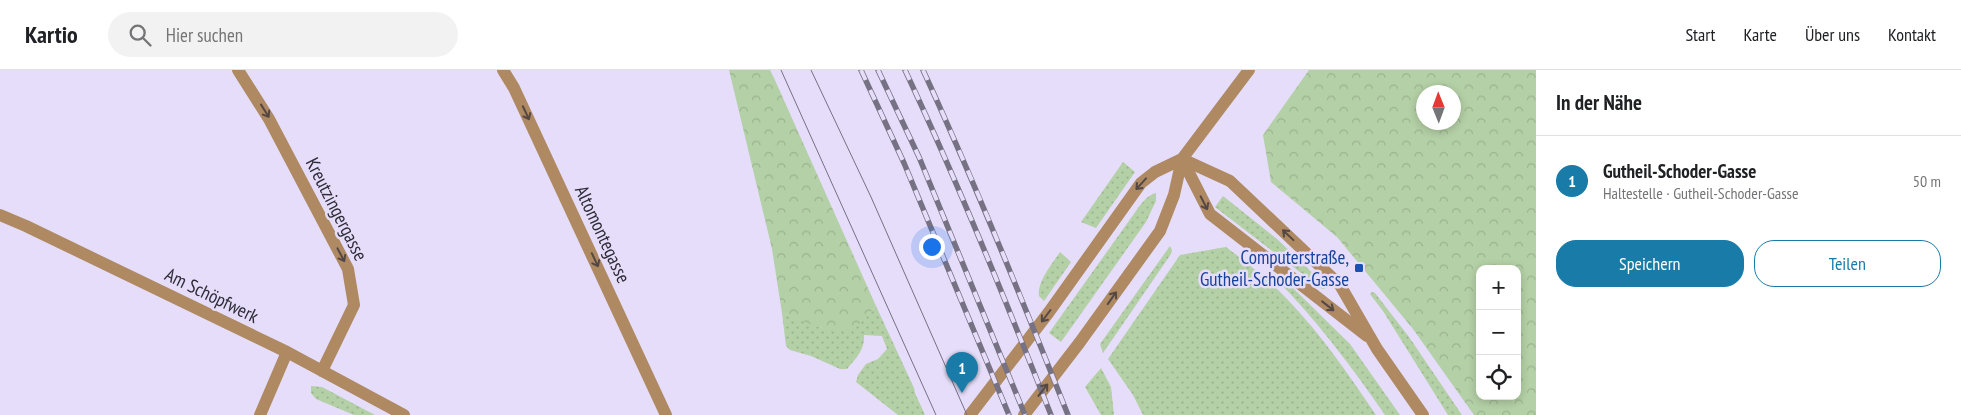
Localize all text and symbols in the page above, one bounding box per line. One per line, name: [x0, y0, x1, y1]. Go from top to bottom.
search box: [108, 12, 458, 57]
text: Kartio: [25, 19, 78, 50]
icon: search: [126, 21, 154, 49]
text: Hier suchen: [166, 23, 243, 47]
text: Start: [1685, 23, 1716, 46]
text: Karte: [1744, 23, 1777, 46]
text: Über uns: [1805, 23, 1860, 46]
text: Kontakt: [1888, 23, 1936, 46]
north arrow: [1416, 85, 1461, 130]
text: In der Nähe: [1556, 89, 1642, 116]
one-way arrow: [260, 104, 270, 118]
one-way arrow: [522, 105, 531, 120]
street label: Kreutzingergasse: [301, 153, 373, 265]
text: Gutheil-Schoder-Gasse: [1603, 159, 1756, 183]
text: 1: [1568, 171, 1576, 191]
text: 50 m: [1913, 171, 1941, 191]
one-way arrow: [1136, 178, 1147, 191]
street label: Altomontegasse: [570, 181, 636, 287]
text: Haltestelle · Gutheil-Schoder-Gasse: [1603, 183, 1799, 203]
one-way arrow: [1199, 195, 1209, 210]
one-way arrow: [1281, 229, 1294, 241]
your location: [919, 234, 945, 260]
button: Speichern: [1556, 240, 1744, 287]
button: Teilen: [1754, 240, 1941, 287]
place label: Computerstraße, Gutheil-Schoder-Gasse: [1200, 245, 1349, 291]
one-way arrow: [336, 247, 346, 262]
one-way arrow: [590, 252, 600, 267]
street label: Am Schöpfwerk: [161, 262, 263, 328]
marker: Computerstraße, Gutheil-Schoder-Gasse: [1353, 262, 1365, 274]
map controls: [1476, 265, 1521, 400]
button: +: [1476, 265, 1521, 310]
one-way arrow: [1107, 291, 1117, 305]
one-way arrow: [1321, 300, 1334, 311]
one-way arrow: [1041, 309, 1052, 322]
button: −: [1476, 310, 1521, 355]
pin: 1: [946, 352, 978, 393]
button: locate: [1476, 355, 1521, 400]
one-way arrow: [1038, 384, 1049, 397]

